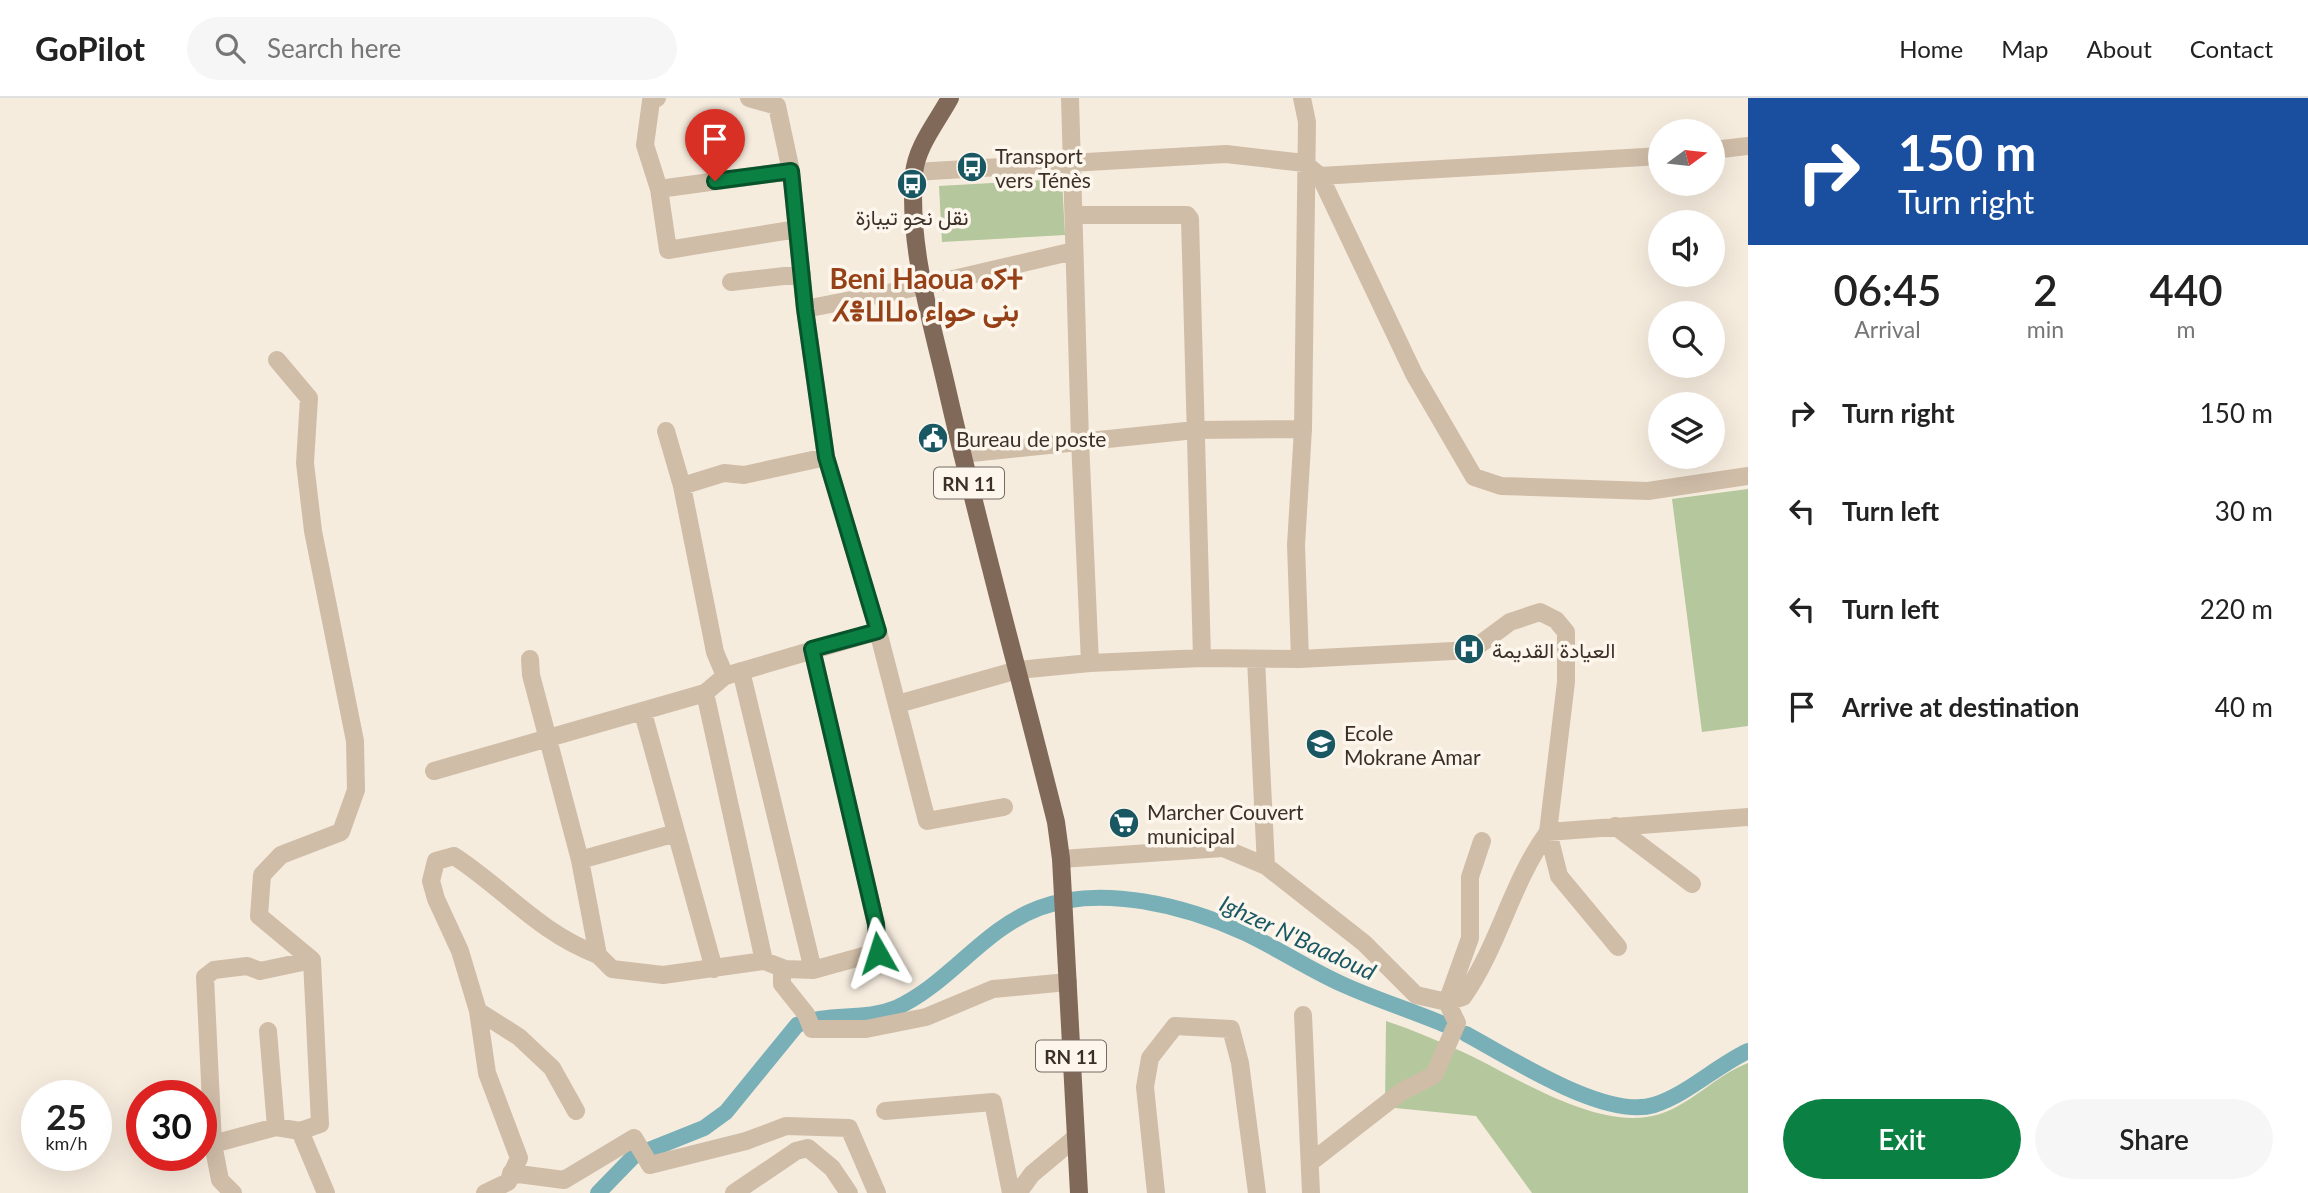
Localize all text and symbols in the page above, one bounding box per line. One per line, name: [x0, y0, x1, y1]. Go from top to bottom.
search box: [187, 17, 677, 80]
text: GoPilot: [35, 28, 145, 68]
icon: search: [211, 29, 249, 67]
text: Search here: [267, 32, 401, 64]
text: Home: [1899, 34, 1963, 63]
text: Map: [2001, 34, 2049, 63]
text: About: [2087, 34, 2152, 63]
text: Contact: [2190, 34, 2273, 63]
pin: [685, 109, 745, 181]
north arrow: [1648, 119, 1726, 196]
map controls: [1648, 119, 1725, 469]
icon: arrive: [696, 120, 734, 158]
text: 150 m: [1898, 123, 2036, 181]
icon: right: [1783, 126, 1874, 217]
place label: Transport vers Ténès: [995, 143, 1091, 192]
bus stop icon: Transport vers Ténès: [955, 150, 989, 184]
bus stop icon: نقل نحو تيبازة: [895, 167, 929, 201]
text: Turn right: [1898, 182, 2034, 221]
place label: نقل نحو تيبازة: [855, 204, 969, 231]
button: sound: [1648, 210, 1725, 287]
district label: Beni Haoua ⴰⵢⵜ ⵃⴻⵡⵡⴰ بنى حواء: [829, 261, 1023, 329]
text: 06:45: [1833, 265, 1941, 315]
text: 2: [2033, 265, 2058, 315]
text: 440: [2150, 265, 2223, 315]
button: search: [1648, 301, 1725, 378]
text: Arrival: [1854, 315, 1921, 343]
text: min: [2027, 315, 2064, 343]
text: m: [2177, 315, 2196, 343]
button: layers: [1648, 392, 1725, 469]
icon: right: [1783, 394, 1821, 432]
text: Turn right: [1842, 397, 1955, 429]
text: 150 m: [2200, 397, 2273, 429]
public building icon: Bureau de poste: [916, 421, 950, 455]
place label: Bureau de poste: [956, 426, 1106, 451]
road number: RN 11: [934, 468, 1004, 498]
icon: left: [1783, 492, 1821, 530]
text: Turn left: [1842, 495, 1939, 527]
text: 30 m: [2215, 495, 2273, 527]
icon: left: [1783, 590, 1821, 628]
text: Turn left: [1842, 593, 1939, 625]
text: 220 m: [2200, 593, 2273, 625]
hospital icon: العيادة القديمة: [1452, 632, 1486, 666]
place label: العيادة القديمة: [1492, 637, 1615, 663]
icon: arrive: [1783, 688, 1821, 726]
text: Arrive at destination: [1842, 691, 2079, 723]
text: 40 m: [2215, 691, 2273, 723]
place label: Ecole Mokrane Amar: [1344, 720, 1481, 769]
school or university icon: Ecole Mokrane Amar: [1304, 727, 1338, 761]
place label: Marcher Couvert municipal: [1147, 799, 1304, 848]
supermarket icon: Marcher Couvert municipal: [1107, 806, 1141, 840]
water label: Ighzer N'Baadoud: [1216, 889, 1380, 985]
position arrow: [841, 916, 915, 990]
road number: RN 11: [1036, 1040, 1106, 1072]
speed limit sign: 30: [126, 1080, 217, 1171]
text: 25: [46, 1095, 87, 1137]
button: Exit: [1783, 1099, 2021, 1179]
button: Share: [2035, 1099, 2273, 1179]
text: km/h: [45, 1132, 88, 1154]

